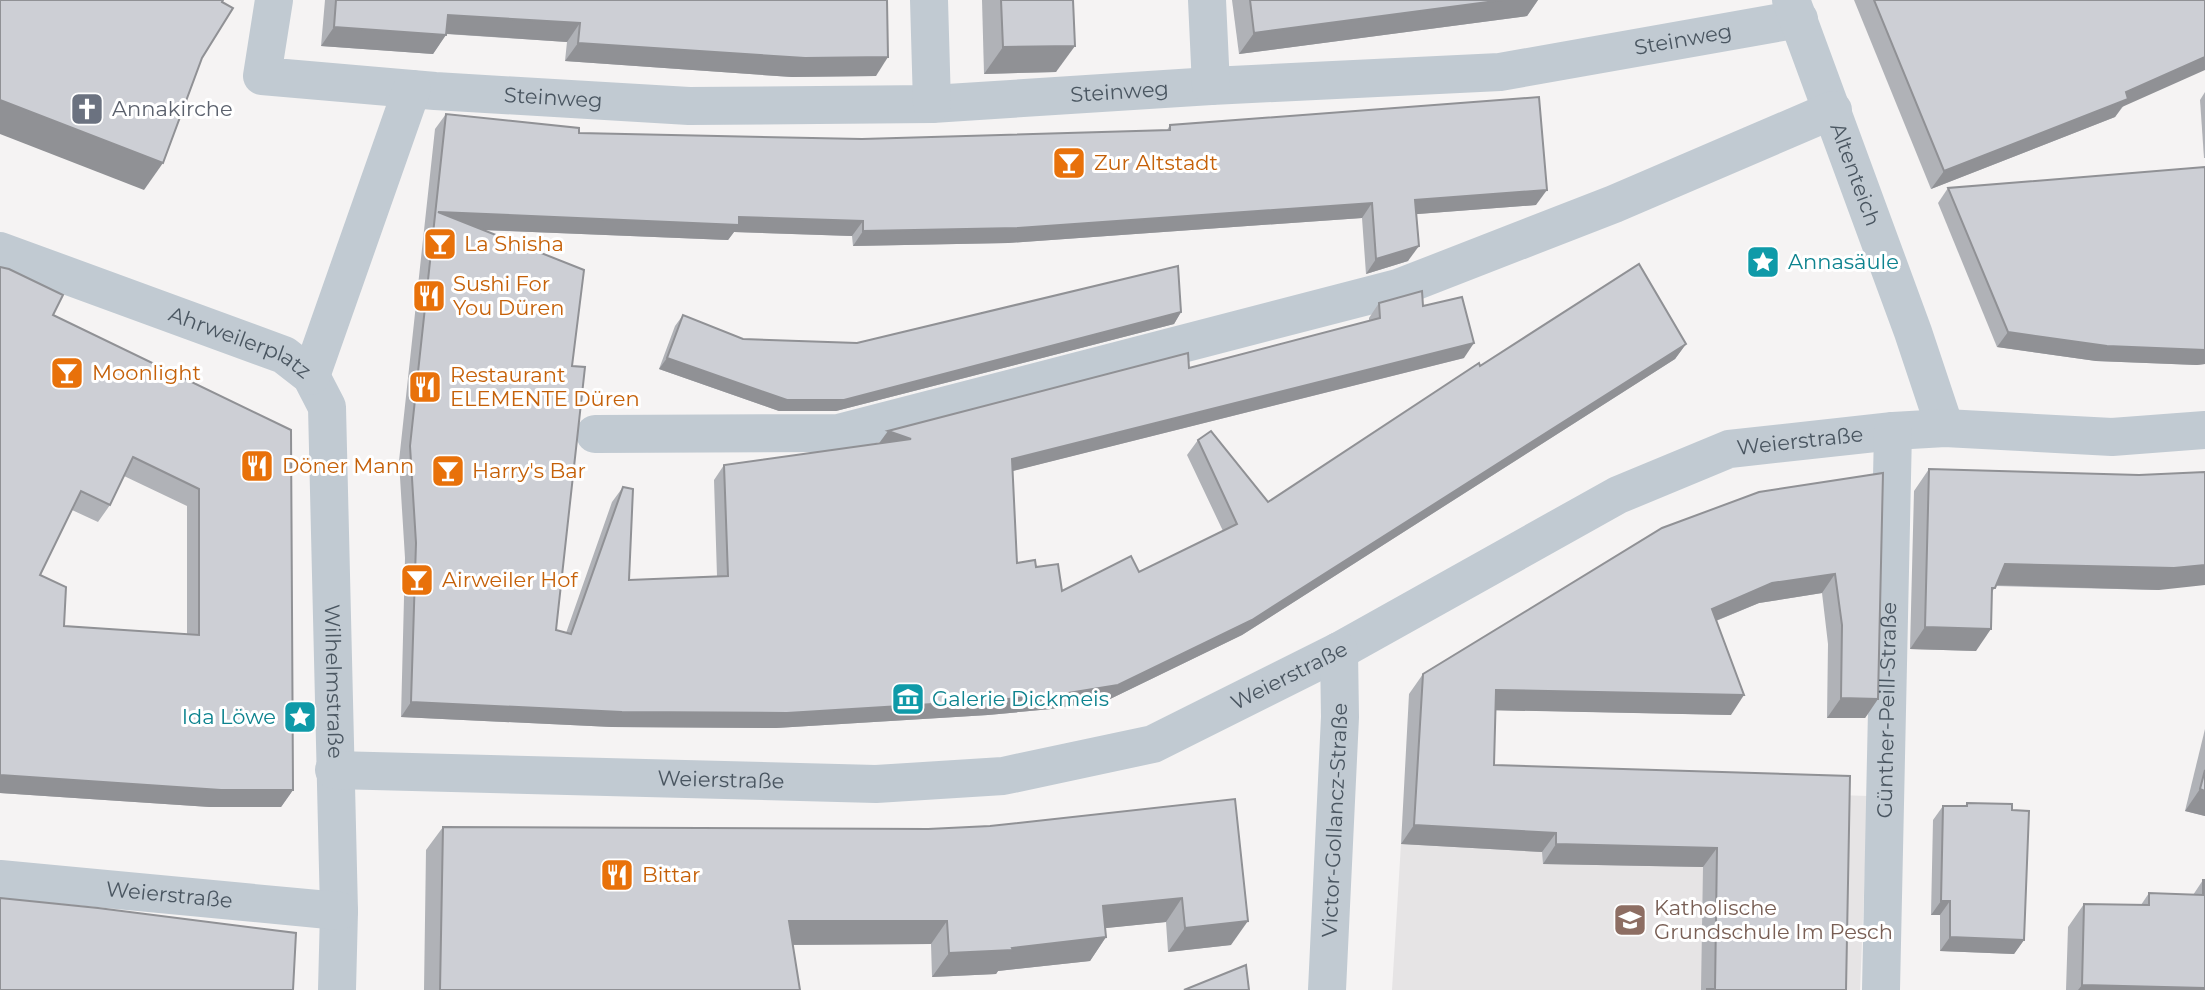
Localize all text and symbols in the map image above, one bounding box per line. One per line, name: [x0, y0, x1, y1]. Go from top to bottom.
street label: Steinweg: [1632, 18, 1734, 60]
street label: Steinweg: [1070, 76, 1170, 107]
street label: Steinweg: [503, 82, 603, 113]
church icon: Annakirche: [68, 90, 106, 128]
place label: Annakirche: [112, 96, 233, 121]
street label: Altenteich: [1825, 119, 1886, 229]
bar icon: Zur Altstadt: [1050, 144, 1088, 182]
place label: Zur Altstadt: [1094, 150, 1218, 175]
bar icon: La Shisha: [421, 225, 459, 263]
place label: La Shisha: [464, 231, 564, 256]
place icon: Annasäule: [1744, 243, 1782, 281]
place label: Annasäule: [1788, 249, 1899, 274]
place label: Sushi For You Düren: [453, 271, 564, 320]
restaurant icon: Sushi For You Düren: [410, 277, 448, 315]
street label: Ahrweilerplatz: [166, 301, 316, 383]
bar icon: Moonlight: [48, 354, 86, 392]
place label: Moonlight: [92, 360, 201, 385]
place label: Restaurant ELEMENTE Düren: [450, 362, 640, 411]
restaurant icon: Restaurant ELEMENTE Düren: [406, 368, 444, 406]
street label: Weierstraße: [1735, 421, 1864, 460]
restaurant icon: Döner Mann: [238, 447, 276, 485]
bar icon: Harry's Bar: [429, 452, 467, 490]
place label: Döner Mann: [282, 453, 414, 478]
place label: Harry's Bar: [472, 458, 586, 483]
bar icon: Airweiler Hof: [398, 561, 436, 599]
place label: Airweiler Hof: [442, 567, 578, 592]
street label: Günther-Peill-Straße: [1872, 602, 1901, 819]
street label: Wilhelmstraße: [320, 604, 348, 759]
street label: Weierstraße: [1226, 636, 1352, 715]
museum icon: Galerie Dickmeis: [889, 680, 927, 718]
place label: Galerie Dickmeis: [932, 686, 1109, 711]
place icon: Ida Löwe: [281, 698, 319, 736]
street label: Victor-Gollancz-Straße: [1317, 703, 1352, 938]
place label: Ida Löwe: [182, 704, 276, 729]
street label: Weierstraße: [657, 765, 785, 794]
restaurant icon: Bittar: [598, 856, 636, 894]
place label: Bittar: [642, 862, 700, 887]
street label: Weierstraße: [105, 876, 234, 913]
place label: Katholische Grundschule Im Pesch: [1654, 895, 1893, 944]
school or university icon: Katholische Grundschule Im Pesch: [1611, 901, 1649, 939]

